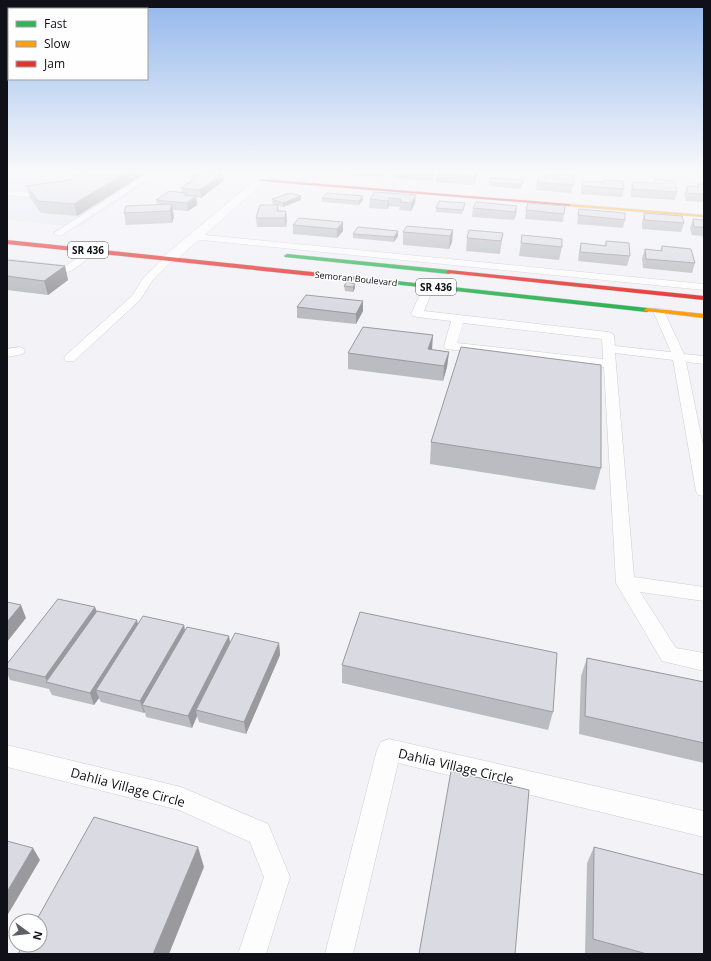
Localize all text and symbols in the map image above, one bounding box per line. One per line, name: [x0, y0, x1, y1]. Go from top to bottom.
legend: [8, 8, 148, 80]
text: Fast: [44, 15, 67, 32]
text: Slow: [44, 35, 71, 52]
text: Jam: [43, 55, 65, 72]
road number: SR 436: [68, 242, 108, 258]
street label: Semoran Boulevard: [314, 268, 398, 289]
road number: SR 436: [416, 279, 456, 295]
street label: Dahlia Village Circle: [397, 744, 515, 788]
street label: Dahlia Village Circle: [69, 763, 187, 811]
north arrow: [8, 913, 48, 953]
text: N: [30, 929, 47, 942]

